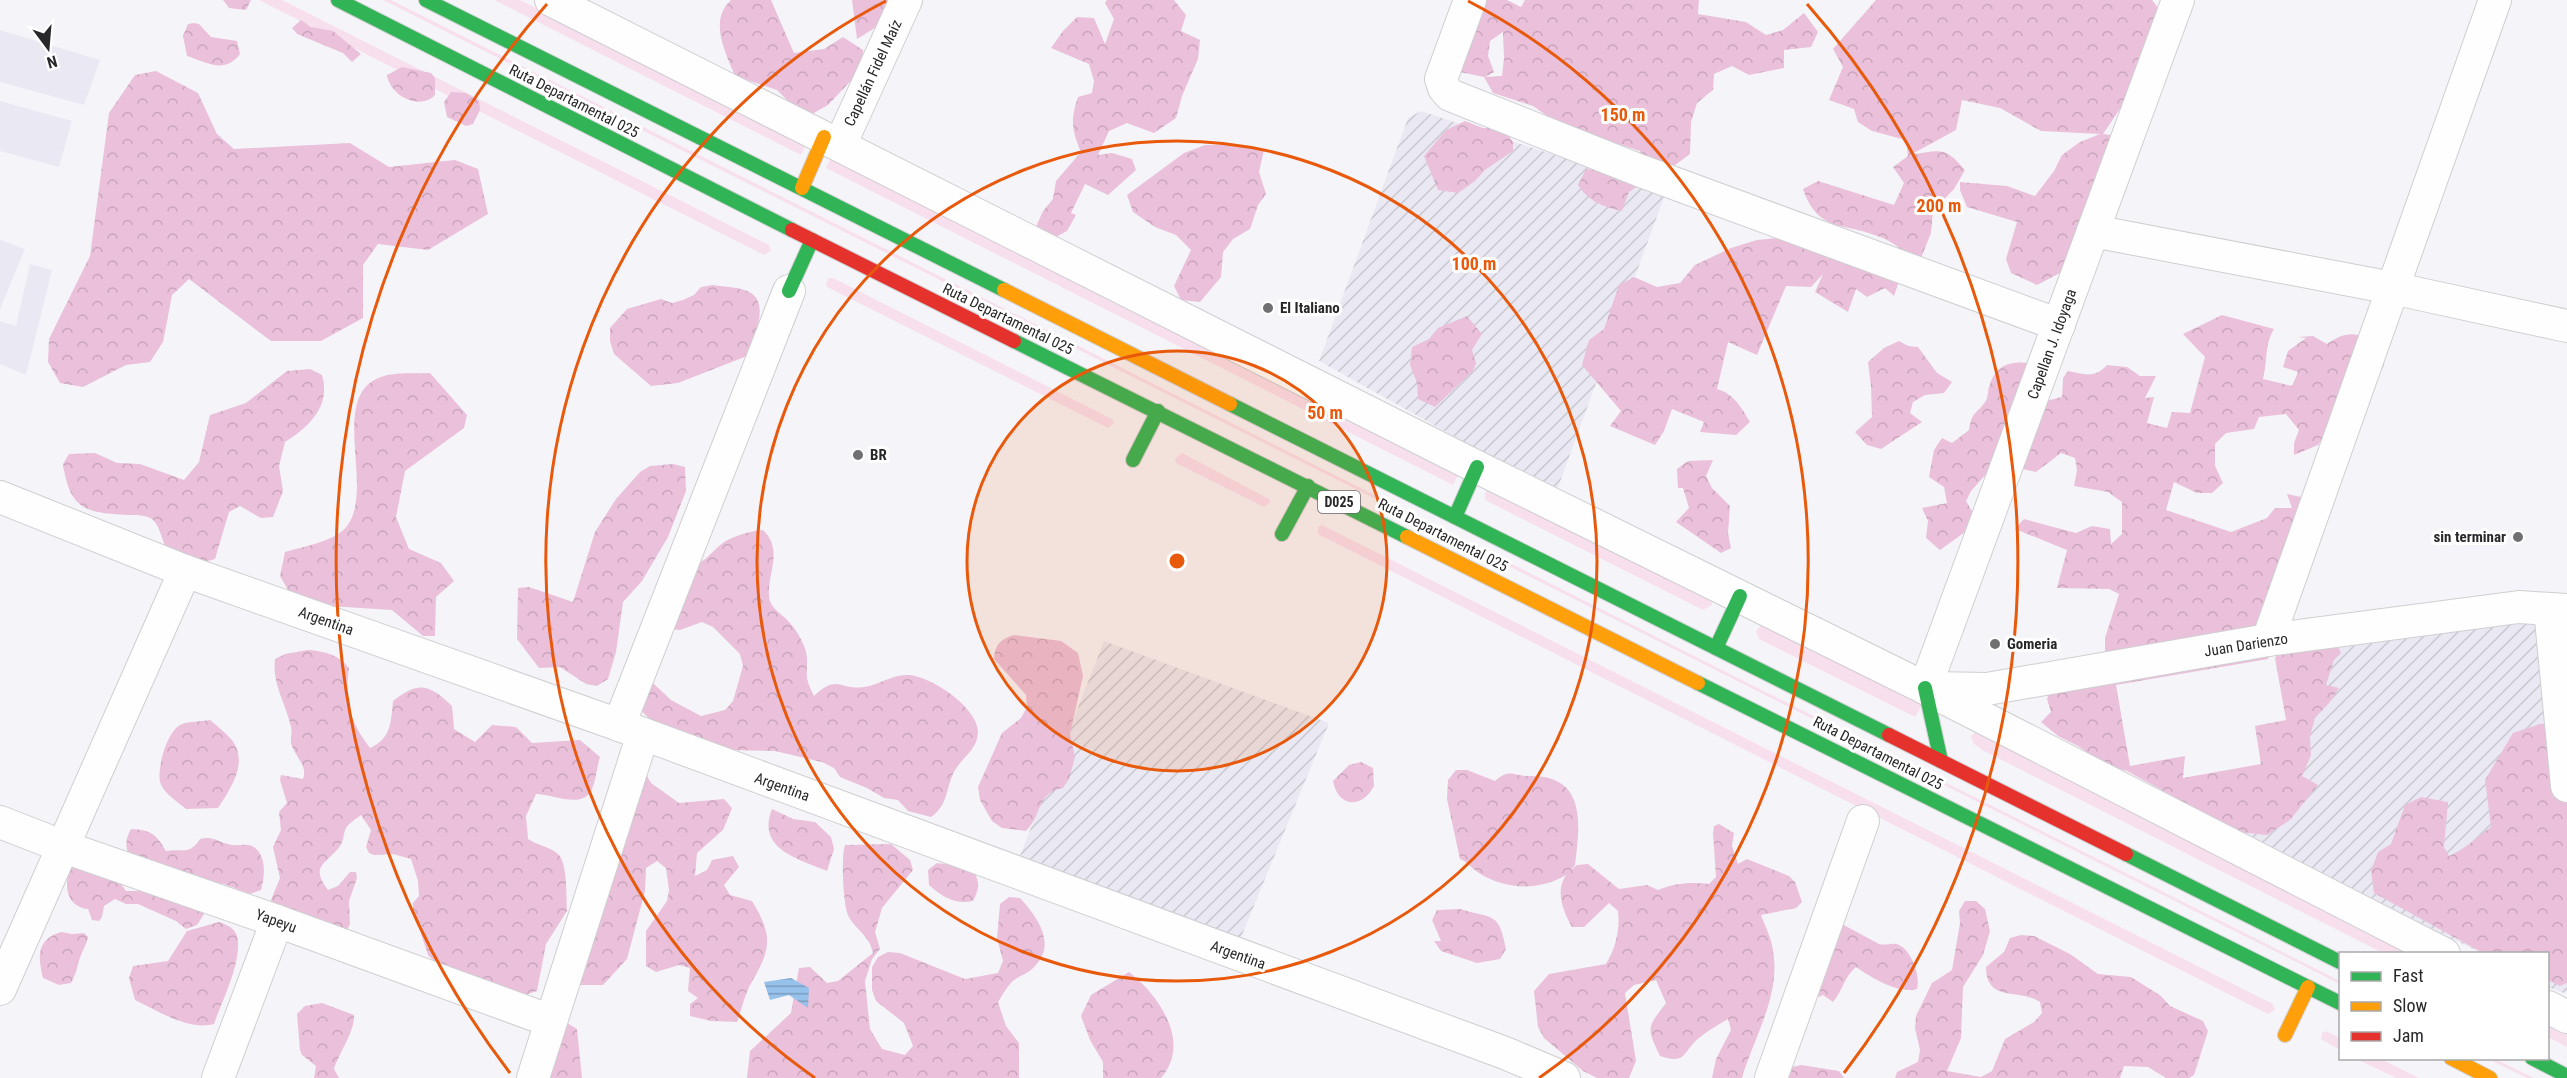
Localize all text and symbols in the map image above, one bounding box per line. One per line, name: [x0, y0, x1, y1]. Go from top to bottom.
street label: Capellán Fidel Maíz: [840, 17, 906, 129]
north arrow: [18, 18, 78, 78]
text: N: [45, 51, 59, 72]
street label: Ruta Departamental 025: [506, 60, 642, 142]
text: 150 m: [1601, 104, 1645, 125]
text: 200 m: [1917, 195, 1961, 216]
text: 100 m: [1452, 253, 1496, 274]
street label: Ruta Departamental 025: [940, 279, 1076, 359]
street label: Capellan J. Idoyaga: [2024, 286, 2080, 402]
place label: El Italiano: [1280, 299, 1340, 317]
marker: El Italiano: [1261, 301, 1275, 315]
text: 50 m: [1307, 402, 1343, 423]
place label: BR: [870, 446, 887, 464]
marker: BR: [851, 448, 865, 462]
road number: D025: [1318, 491, 1360, 513]
street label: Ruta Departamental 025: [1375, 494, 1511, 576]
place label: sin terminar: [2434, 528, 2506, 546]
marker: sin terminar: [2511, 530, 2525, 544]
centre of rings: [1167, 551, 1187, 571]
street label: Argentina: [296, 603, 356, 639]
street label: Juan Darienzo: [2203, 630, 2289, 660]
place label: Gomeria: [2007, 635, 2057, 653]
marker: Gomeria: [1988, 637, 2002, 651]
street label: Ruta Departamental 025: [1810, 712, 1946, 794]
street label: Argentina: [752, 769, 812, 805]
street label: Yapeyu: [253, 905, 299, 937]
street label: Argentina: [1208, 937, 1268, 973]
legend: [2339, 952, 2549, 1060]
text: Fast: [2393, 965, 2424, 986]
text: Slow: [2393, 995, 2428, 1016]
text: Jam: [2393, 1025, 2424, 1046]

